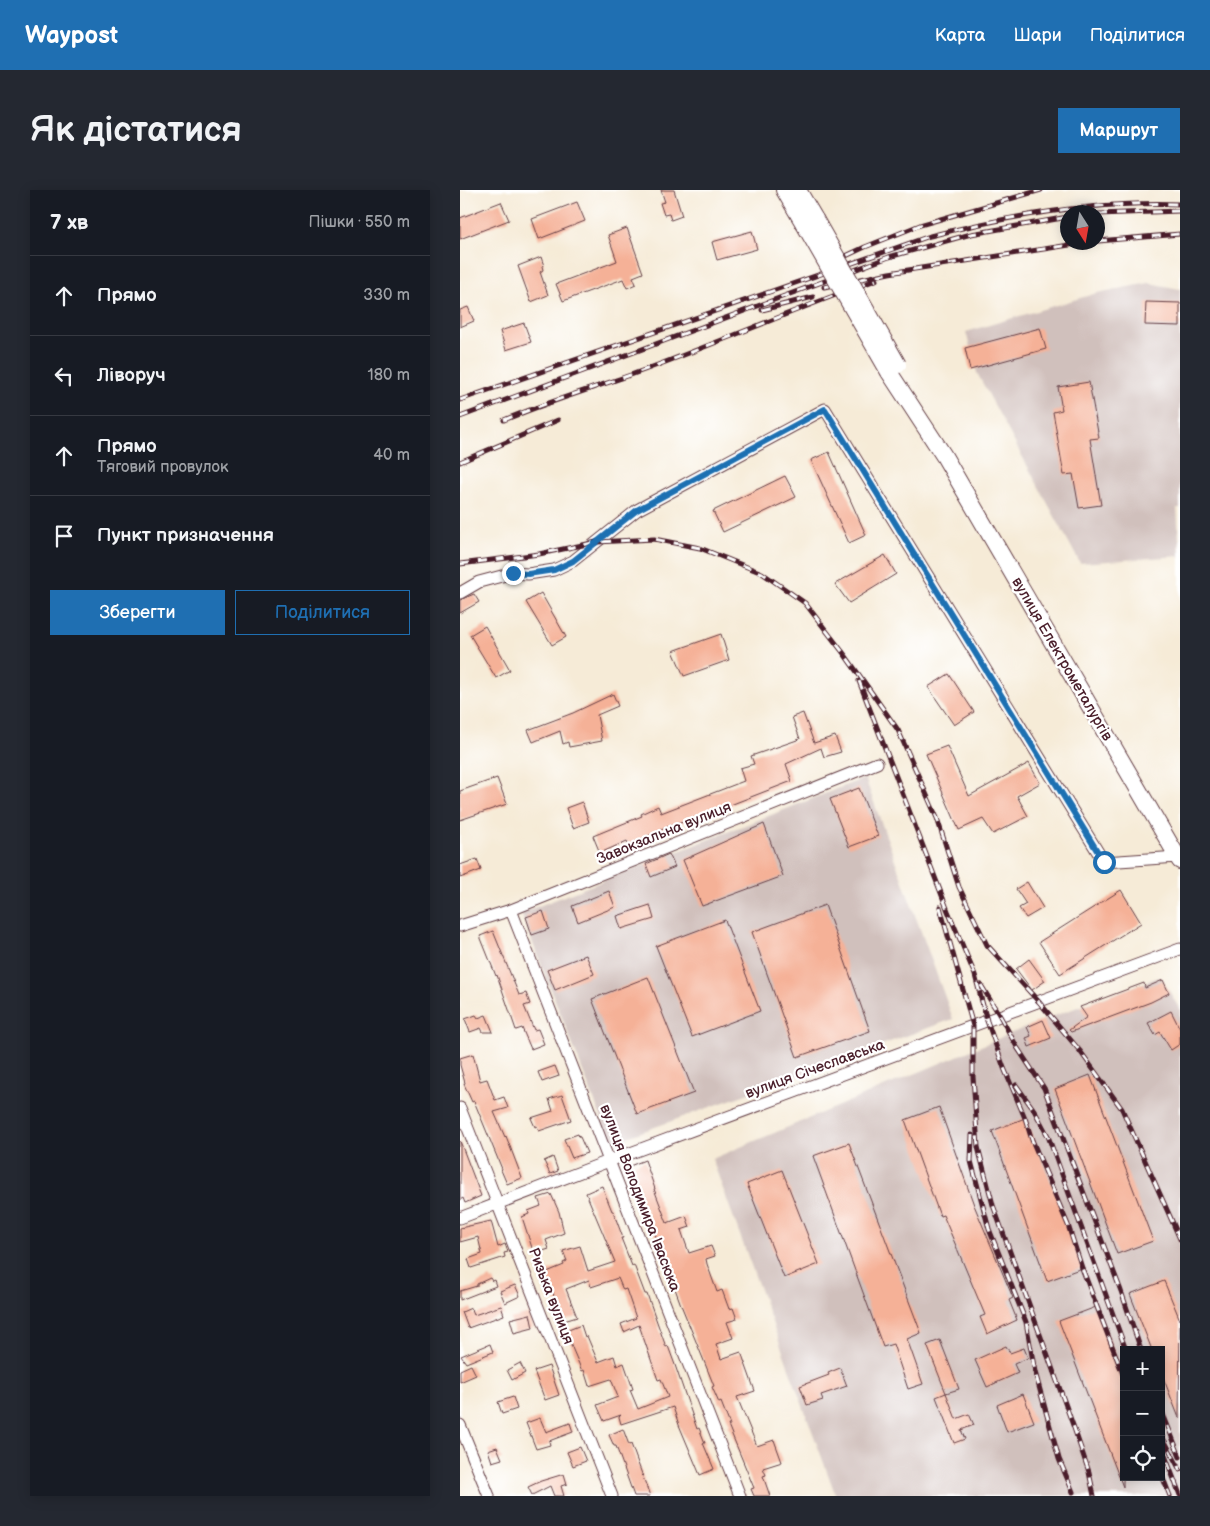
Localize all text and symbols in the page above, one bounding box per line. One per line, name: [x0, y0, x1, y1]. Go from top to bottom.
text: Waypost: [25, 21, 118, 50]
text: Карта: [935, 25, 985, 46]
text: Шари: [1013, 25, 1062, 46]
text: Поділитися: [1090, 25, 1185, 46]
button: Маршрут: [1058, 108, 1180, 153]
text: Як дістатися: [30, 109, 242, 152]
north arrow: [1060, 205, 1105, 250]
text: 7 хв: [50, 210, 88, 235]
text: Пішки · 550 m: [309, 213, 410, 232]
icon: ahead: [50, 282, 78, 310]
text: Прямо: [97, 284, 157, 307]
text: 330 m: [363, 286, 410, 305]
icon: left: [50, 362, 78, 390]
text: Ліворуч: [97, 364, 166, 387]
text: 180 m: [368, 366, 410, 385]
text: Прямо: [97, 435, 157, 458]
icon: ahead: [50, 442, 78, 470]
text: 40 m: [373, 446, 410, 465]
text: Тяговий провулок: [97, 458, 228, 477]
icon: arrive: [50, 522, 78, 550]
text: Пункт призначення: [97, 524, 274, 547]
route end: [502, 562, 525, 585]
street label: вулиця Електрометалургів: [1007, 574, 1117, 744]
button: Зберегти: [50, 590, 225, 635]
button: Поділитися: [235, 590, 410, 635]
street label: Завокзальна вулиця: [594, 797, 734, 869]
route start: [1093, 851, 1116, 874]
street label: вулиця Січеславська: [743, 1035, 887, 1103]
street label: вулиця Володимира Івасюка: [595, 1102, 685, 1295]
street label: Ризька вулиця: [524, 1245, 578, 1347]
map controls: [1120, 1346, 1165, 1481]
button: +: [1120, 1346, 1165, 1391]
button: −: [1120, 1391, 1165, 1436]
button: locate: [1120, 1436, 1165, 1481]

